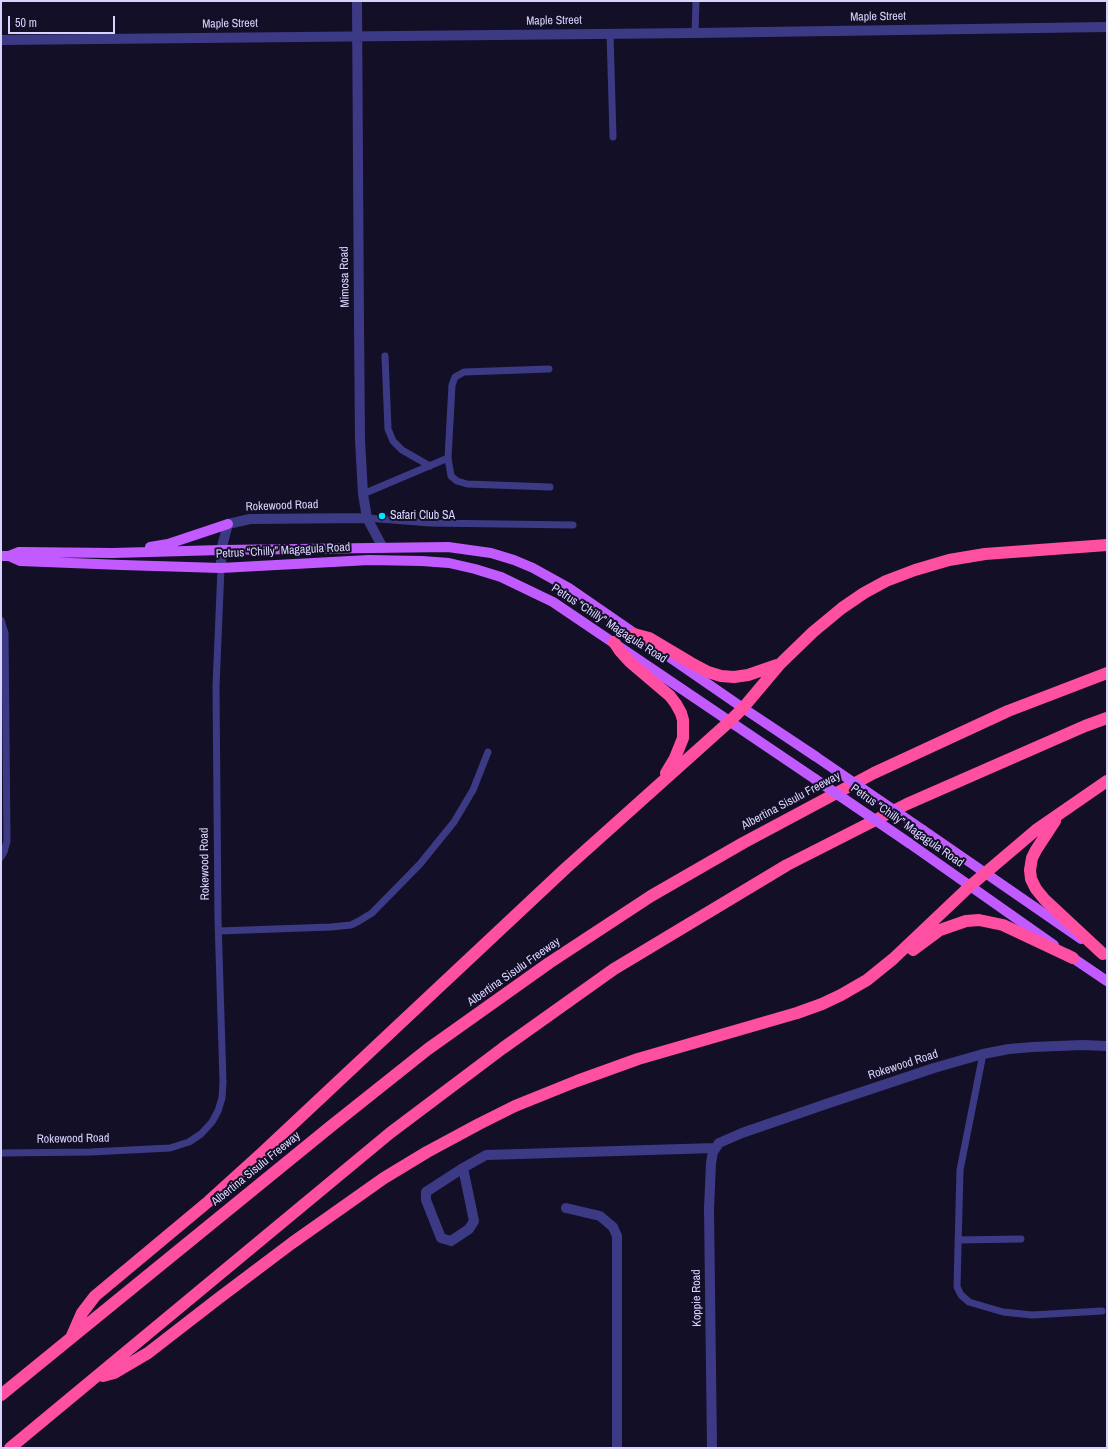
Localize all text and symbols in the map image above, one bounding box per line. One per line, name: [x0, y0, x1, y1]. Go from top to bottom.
scale bar: [10, 8, 117, 34]
street label: Maple Street: [850, 9, 906, 25]
street label: Maple Street: [526, 13, 582, 29]
text: 50 m: [15, 15, 37, 31]
street label: Maple Street: [202, 16, 258, 32]
street label: Mimosa Road: [337, 246, 353, 308]
street label: Rokewood Road: [245, 498, 319, 514]
place label: Safari Club SA: [390, 509, 455, 523]
marker: Safari Club SA: [377, 511, 387, 521]
street label: Petrus “Chilly” Magagula Road: [215, 540, 351, 562]
street label: Petrus “Chilly” Magagula Road: [549, 581, 669, 667]
street label: Albertina Sisulu Freeway: [739, 769, 843, 833]
street label: Petrus “Chilly” Magagula Road: [848, 782, 966, 870]
street label: Rokewood Road: [197, 828, 213, 900]
street label: Albertina Sisulu Freeway: [465, 935, 563, 1009]
street label: Rokewood Road: [866, 1047, 940, 1083]
street label: Albertina Sisulu Freeway: [209, 1129, 303, 1209]
street label: Rokewood Road: [37, 1131, 109, 1147]
street label: Koppie Road: [689, 1269, 705, 1327]

